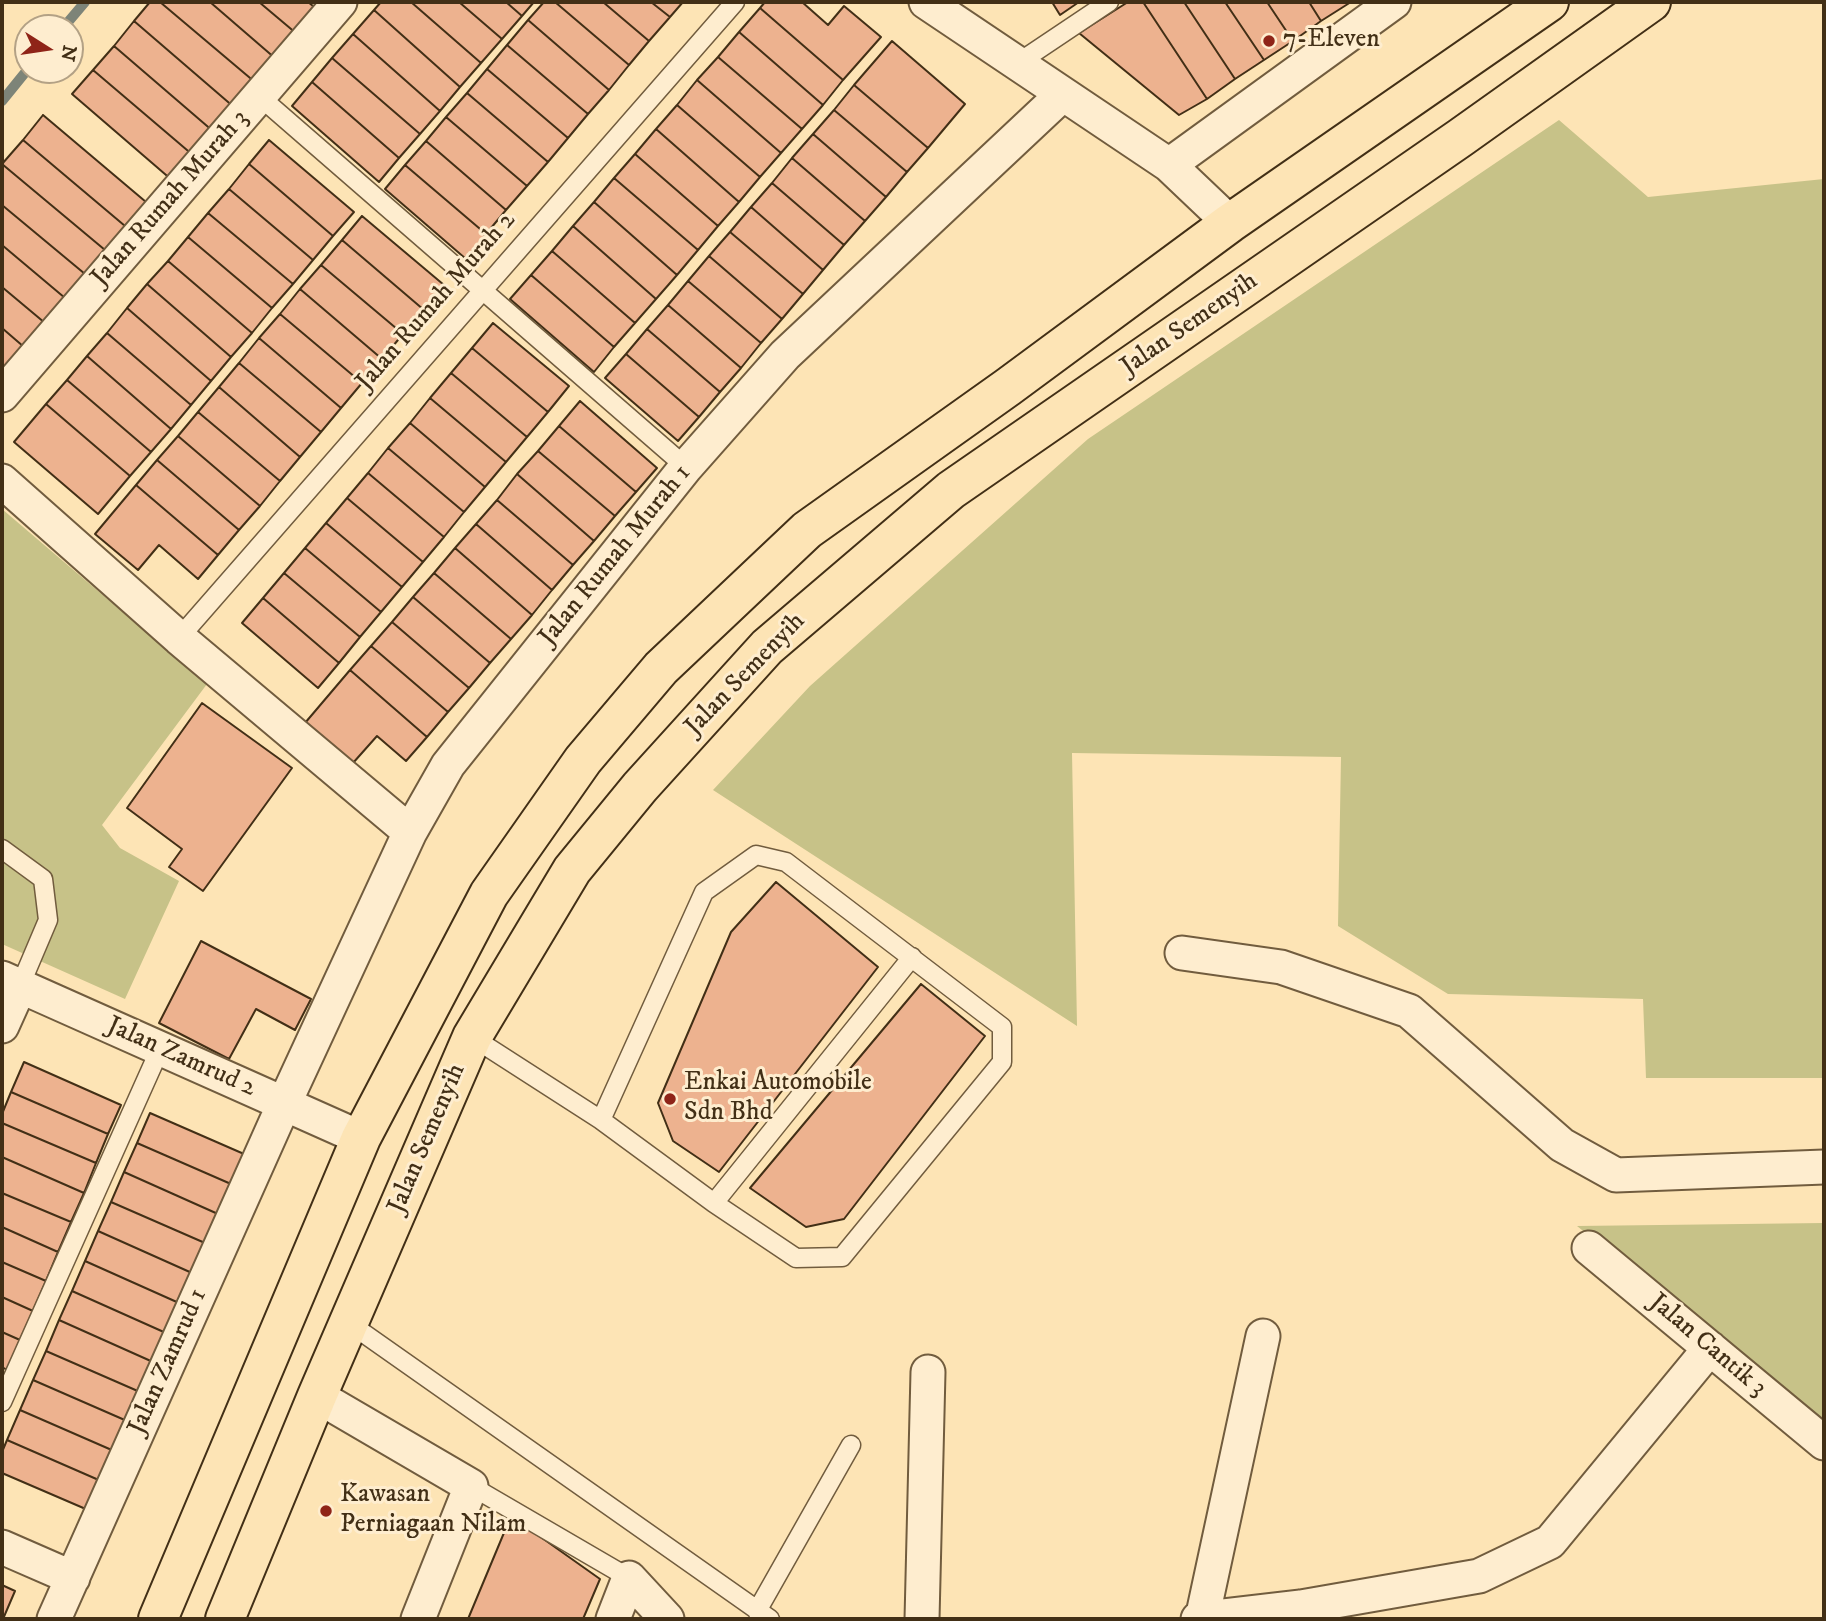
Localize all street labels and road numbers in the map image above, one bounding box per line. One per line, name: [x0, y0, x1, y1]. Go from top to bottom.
street label: Jalan Rumah Murah 3: [86, 104, 256, 294]
street label: Jalan Rumah Murah 2: [351, 206, 523, 398]
street label: Jalan Semenyih: [1116, 266, 1264, 384]
street label: Jalan Rumah Murah 1: [533, 459, 699, 653]
street label: Jalan Semenyih: [679, 607, 813, 743]
street label: Jalan Zamrud 2: [102, 1011, 260, 1105]
street label: Jalan Semenyih: [382, 1059, 474, 1219]
street label: Jalan Zamrud 1: [123, 1284, 215, 1440]
street label: Jalan Cantik 3: [1642, 1288, 1772, 1404]

